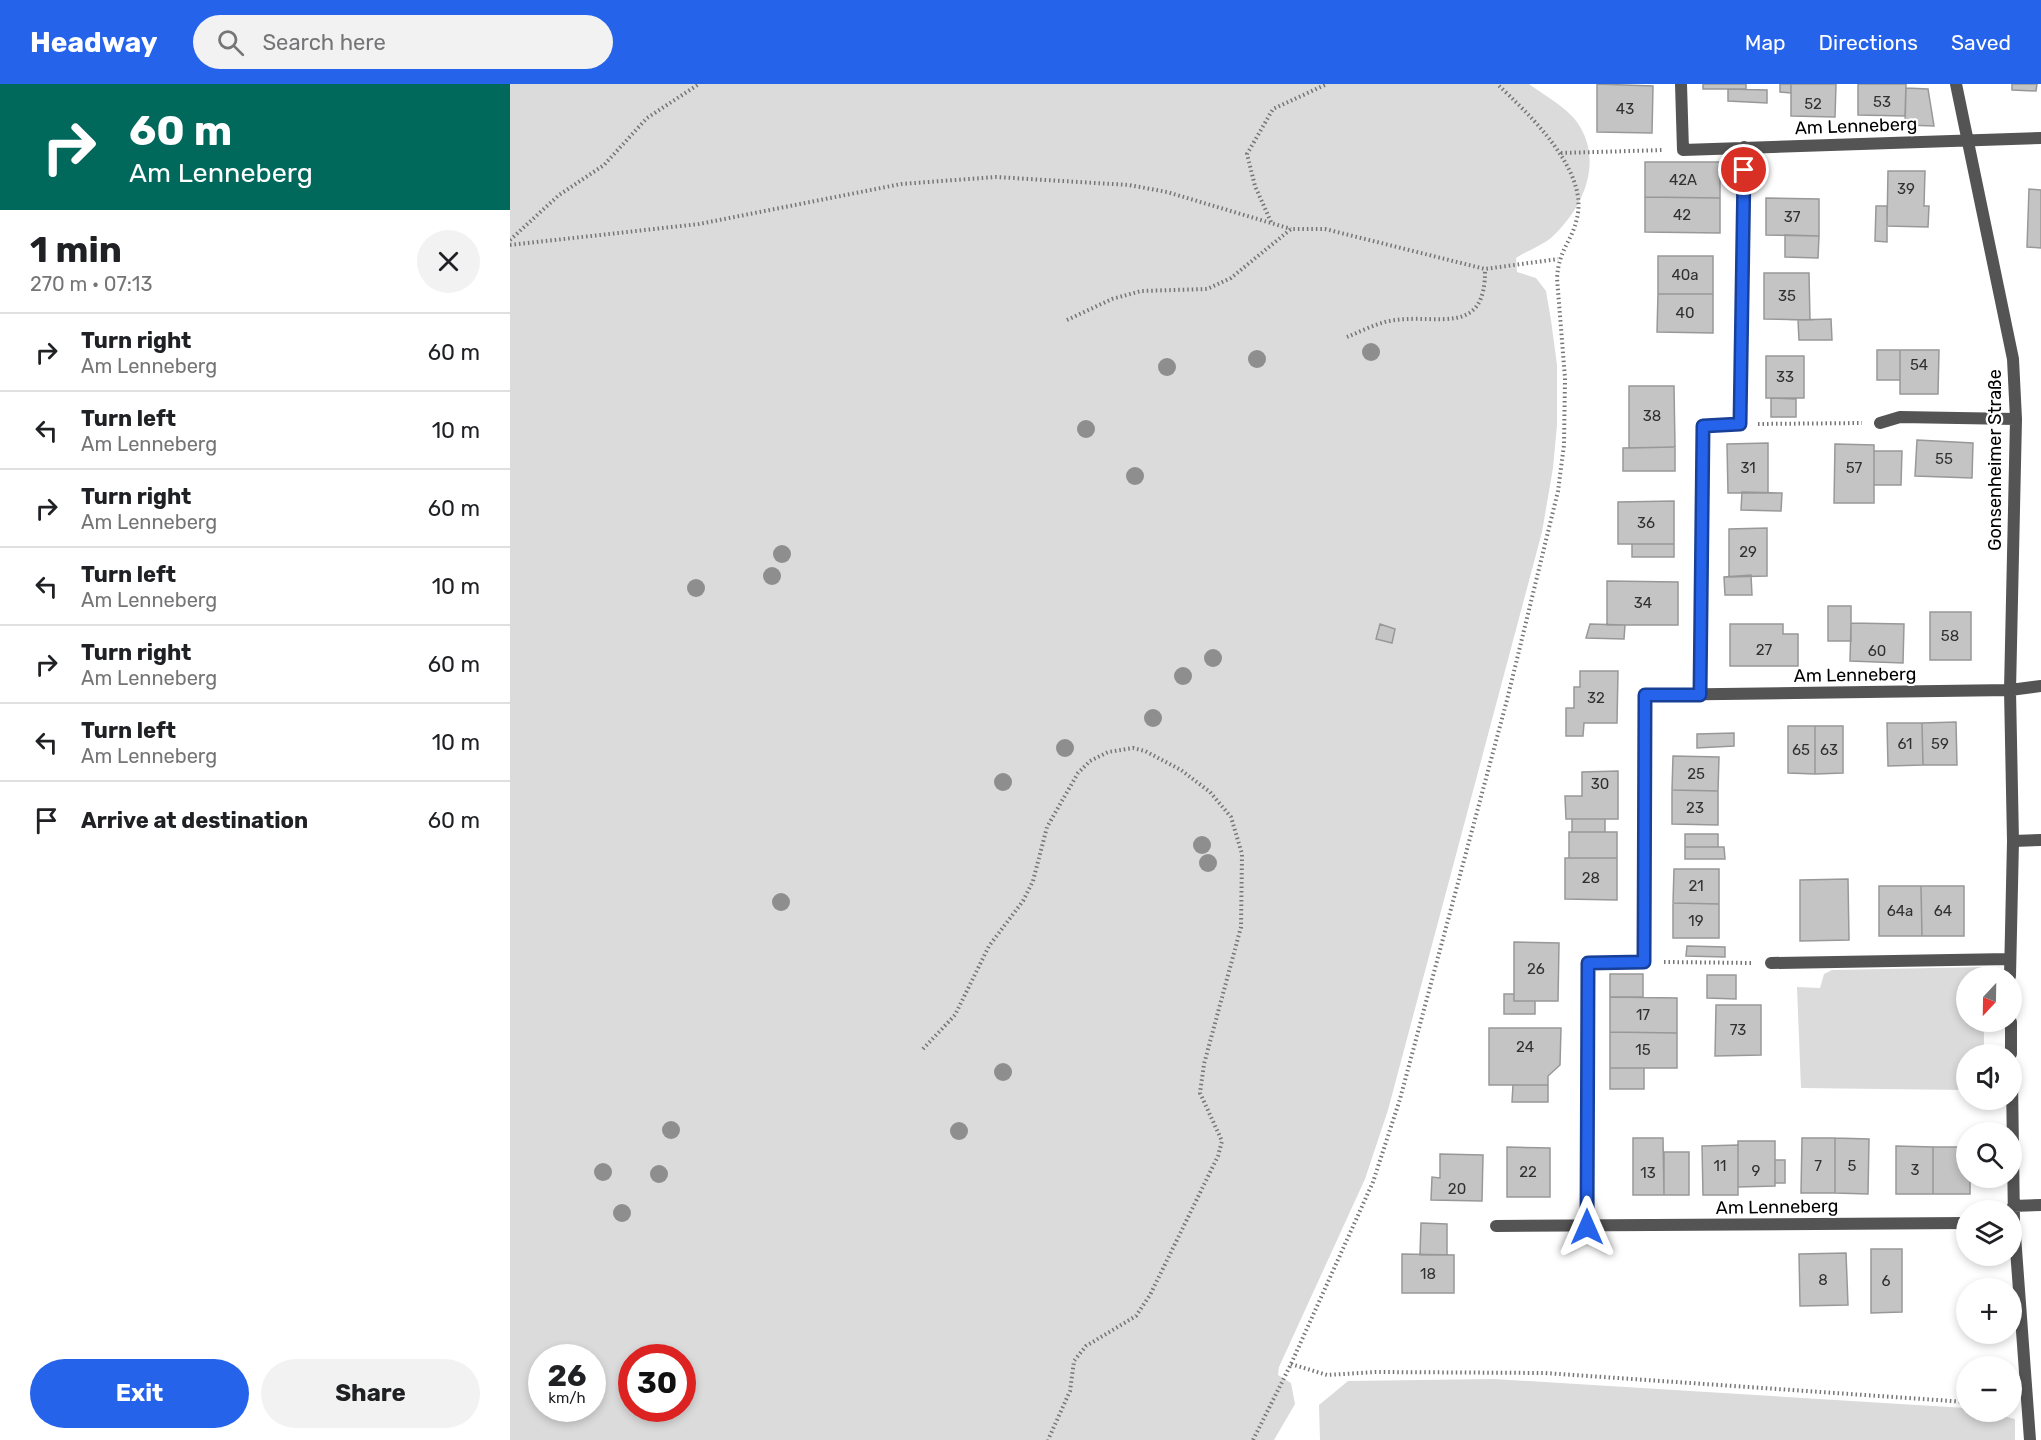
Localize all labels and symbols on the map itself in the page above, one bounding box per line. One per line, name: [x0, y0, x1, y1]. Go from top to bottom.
house number: 53: [1873, 93, 1891, 111]
house number: 52: [1804, 95, 1822, 113]
house number: 43: [1616, 100, 1634, 118]
street label: Am Lenneberg: [1794, 113, 1918, 139]
pin: [1718, 144, 1769, 195]
house number: 42A: [1669, 171, 1697, 189]
house number: 39: [1897, 180, 1915, 198]
house number: 42: [1673, 206, 1691, 224]
house number: 37: [1784, 208, 1801, 226]
house number: 40a: [1671, 266, 1699, 284]
house number: 35: [1778, 287, 1796, 305]
house number: 40: [1676, 304, 1694, 322]
house number: 54: [1910, 356, 1928, 374]
house number: 33: [1776, 368, 1794, 386]
street label: Gonsenheimer Straße: [1984, 369, 2006, 551]
house number: 38: [1643, 407, 1661, 425]
house number: 55: [1935, 450, 1953, 468]
house number: 31: [1740, 459, 1756, 477]
house number: 57: [1846, 459, 1863, 477]
house number: 36: [1637, 514, 1655, 532]
house number: 29: [1739, 543, 1757, 561]
house number: 34: [1634, 594, 1652, 612]
house number: 58: [1941, 627, 1959, 645]
house number: 27: [1756, 641, 1773, 659]
house number: 60: [1868, 642, 1886, 660]
street label: Am Lenneberg: [1794, 663, 1916, 687]
house number: 32: [1587, 689, 1605, 707]
house number: 61: [1897, 735, 1913, 753]
house number: 59: [1931, 735, 1949, 753]
house number: 65: [1792, 741, 1810, 759]
house number: 63: [1820, 741, 1838, 759]
house number: 25: [1687, 765, 1705, 783]
house number: 30: [1591, 775, 1609, 793]
house number: 23: [1686, 799, 1704, 817]
house number: 28: [1582, 869, 1600, 887]
house number: 21: [1688, 877, 1704, 895]
house number: 64a: [1887, 902, 1913, 920]
house number: 64: [1934, 902, 1952, 920]
house number: 19: [1688, 912, 1704, 930]
house number: 26: [1527, 960, 1545, 978]
north arrow: [1956, 966, 2022, 1032]
house number: 17: [1636, 1006, 1650, 1024]
house number: 73: [1730, 1021, 1746, 1039]
house number: 24: [1516, 1038, 1534, 1056]
house number: 15: [1635, 1041, 1651, 1059]
house number: 11: [1714, 1157, 1726, 1175]
house number: 7: [1814, 1157, 1822, 1175]
house number: 5: [1848, 1157, 1857, 1175]
house number: 3: [1910, 1161, 1920, 1179]
house number: 9: [1752, 1162, 1761, 1180]
house number: 22: [1519, 1163, 1537, 1181]
house number: 13: [1640, 1164, 1656, 1182]
house number: 20: [1448, 1180, 1466, 1198]
position arrow: [1555, 1195, 1619, 1259]
street label: Am Lenneberg: [1716, 1195, 1838, 1219]
house number: 18: [1420, 1265, 1436, 1283]
house number: 8: [1818, 1271, 1828, 1289]
house number: 6: [1881, 1272, 1891, 1290]
speed limit sign: 30: [618, 1344, 696, 1422]

